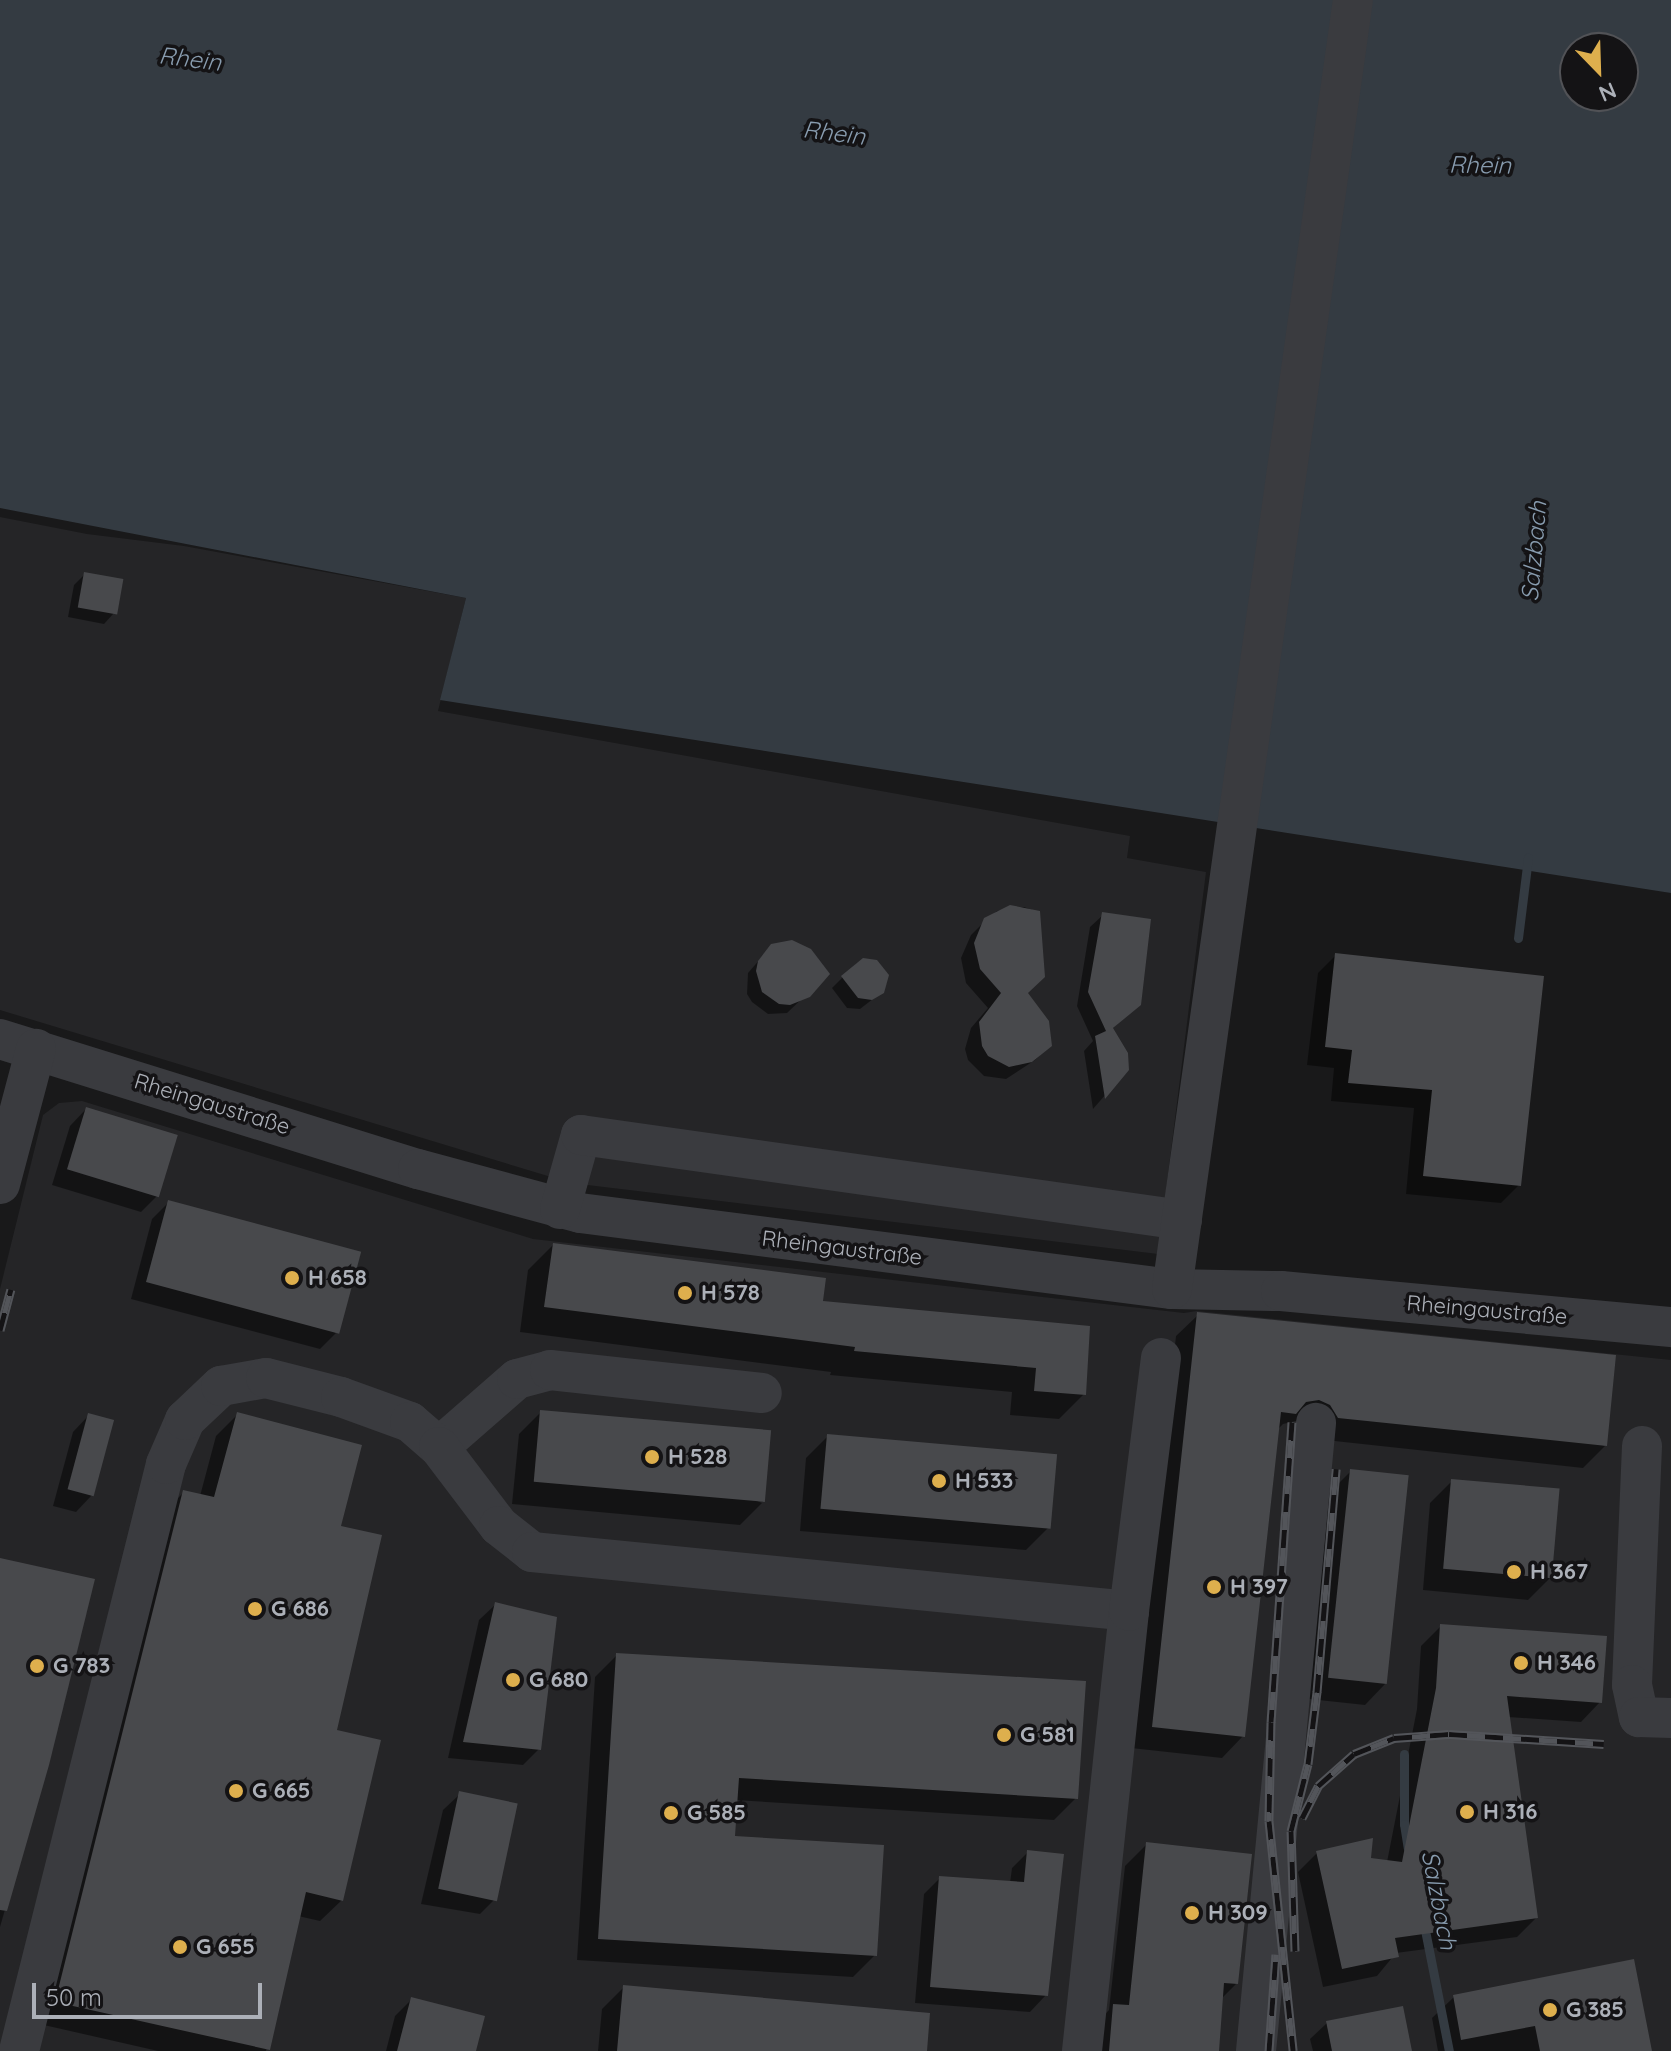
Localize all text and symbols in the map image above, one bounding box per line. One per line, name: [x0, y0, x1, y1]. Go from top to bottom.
north arrow: [1559, 32, 1639, 112]
water label: Rhein: [157, 41, 223, 77]
text: N: [1595, 76, 1621, 108]
water label: Rhein: [801, 115, 867, 151]
water label: Rhein: [1449, 150, 1511, 180]
water label: Salzbach: [1515, 500, 1553, 602]
street label: Rheingaustraße: [131, 1068, 293, 1140]
street label: Rheingaustraße: [760, 1225, 924, 1271]
place label: H 658: [308, 1265, 367, 1291]
marker: H 658: [283, 1269, 301, 1287]
place label: H 578: [701, 1280, 760, 1306]
marker: H 578: [676, 1284, 694, 1302]
street label: Rheingaustraße: [1405, 1290, 1569, 1330]
place label: H 528: [668, 1444, 727, 1470]
marker: H 528: [643, 1448, 661, 1466]
place label: H 533: [955, 1468, 1013, 1494]
marker: H 533: [930, 1472, 948, 1490]
place label: H 367: [1530, 1559, 1588, 1585]
marker: H 367: [1505, 1563, 1523, 1581]
place label: H 397: [1230, 1574, 1288, 1600]
marker: H 397: [1205, 1578, 1223, 1596]
place label: G 686: [271, 1596, 329, 1622]
marker: G 686: [246, 1600, 264, 1618]
place label: H 346: [1537, 1650, 1596, 1676]
place label: G 783: [53, 1653, 110, 1679]
marker: H 346: [1512, 1654, 1530, 1672]
marker: G 783: [28, 1657, 46, 1675]
place label: G 680: [529, 1667, 588, 1693]
marker: G 680: [504, 1671, 522, 1689]
place label: G 581: [1020, 1722, 1075, 1748]
marker: G 581: [995, 1726, 1013, 1744]
place label: G 665: [252, 1778, 310, 1804]
marker: G 665: [227, 1782, 245, 1800]
place label: H 316: [1483, 1799, 1538, 1825]
place label: G 585: [687, 1800, 746, 1826]
marker: H 316: [1458, 1803, 1476, 1821]
marker: G 585: [662, 1804, 680, 1822]
water label: Salzbach: [1415, 1848, 1463, 1952]
place label: H 309: [1208, 1900, 1268, 1926]
marker: H 309: [1183, 1904, 1201, 1922]
place label: G 655: [196, 1934, 255, 1960]
marker: G 655: [171, 1938, 189, 1956]
scale bar: [36, 1967, 266, 2017]
text: 50 m: [46, 1982, 102, 2012]
place label: G 385: [1566, 1997, 1624, 2023]
marker: G 385: [1541, 2001, 1559, 2019]

